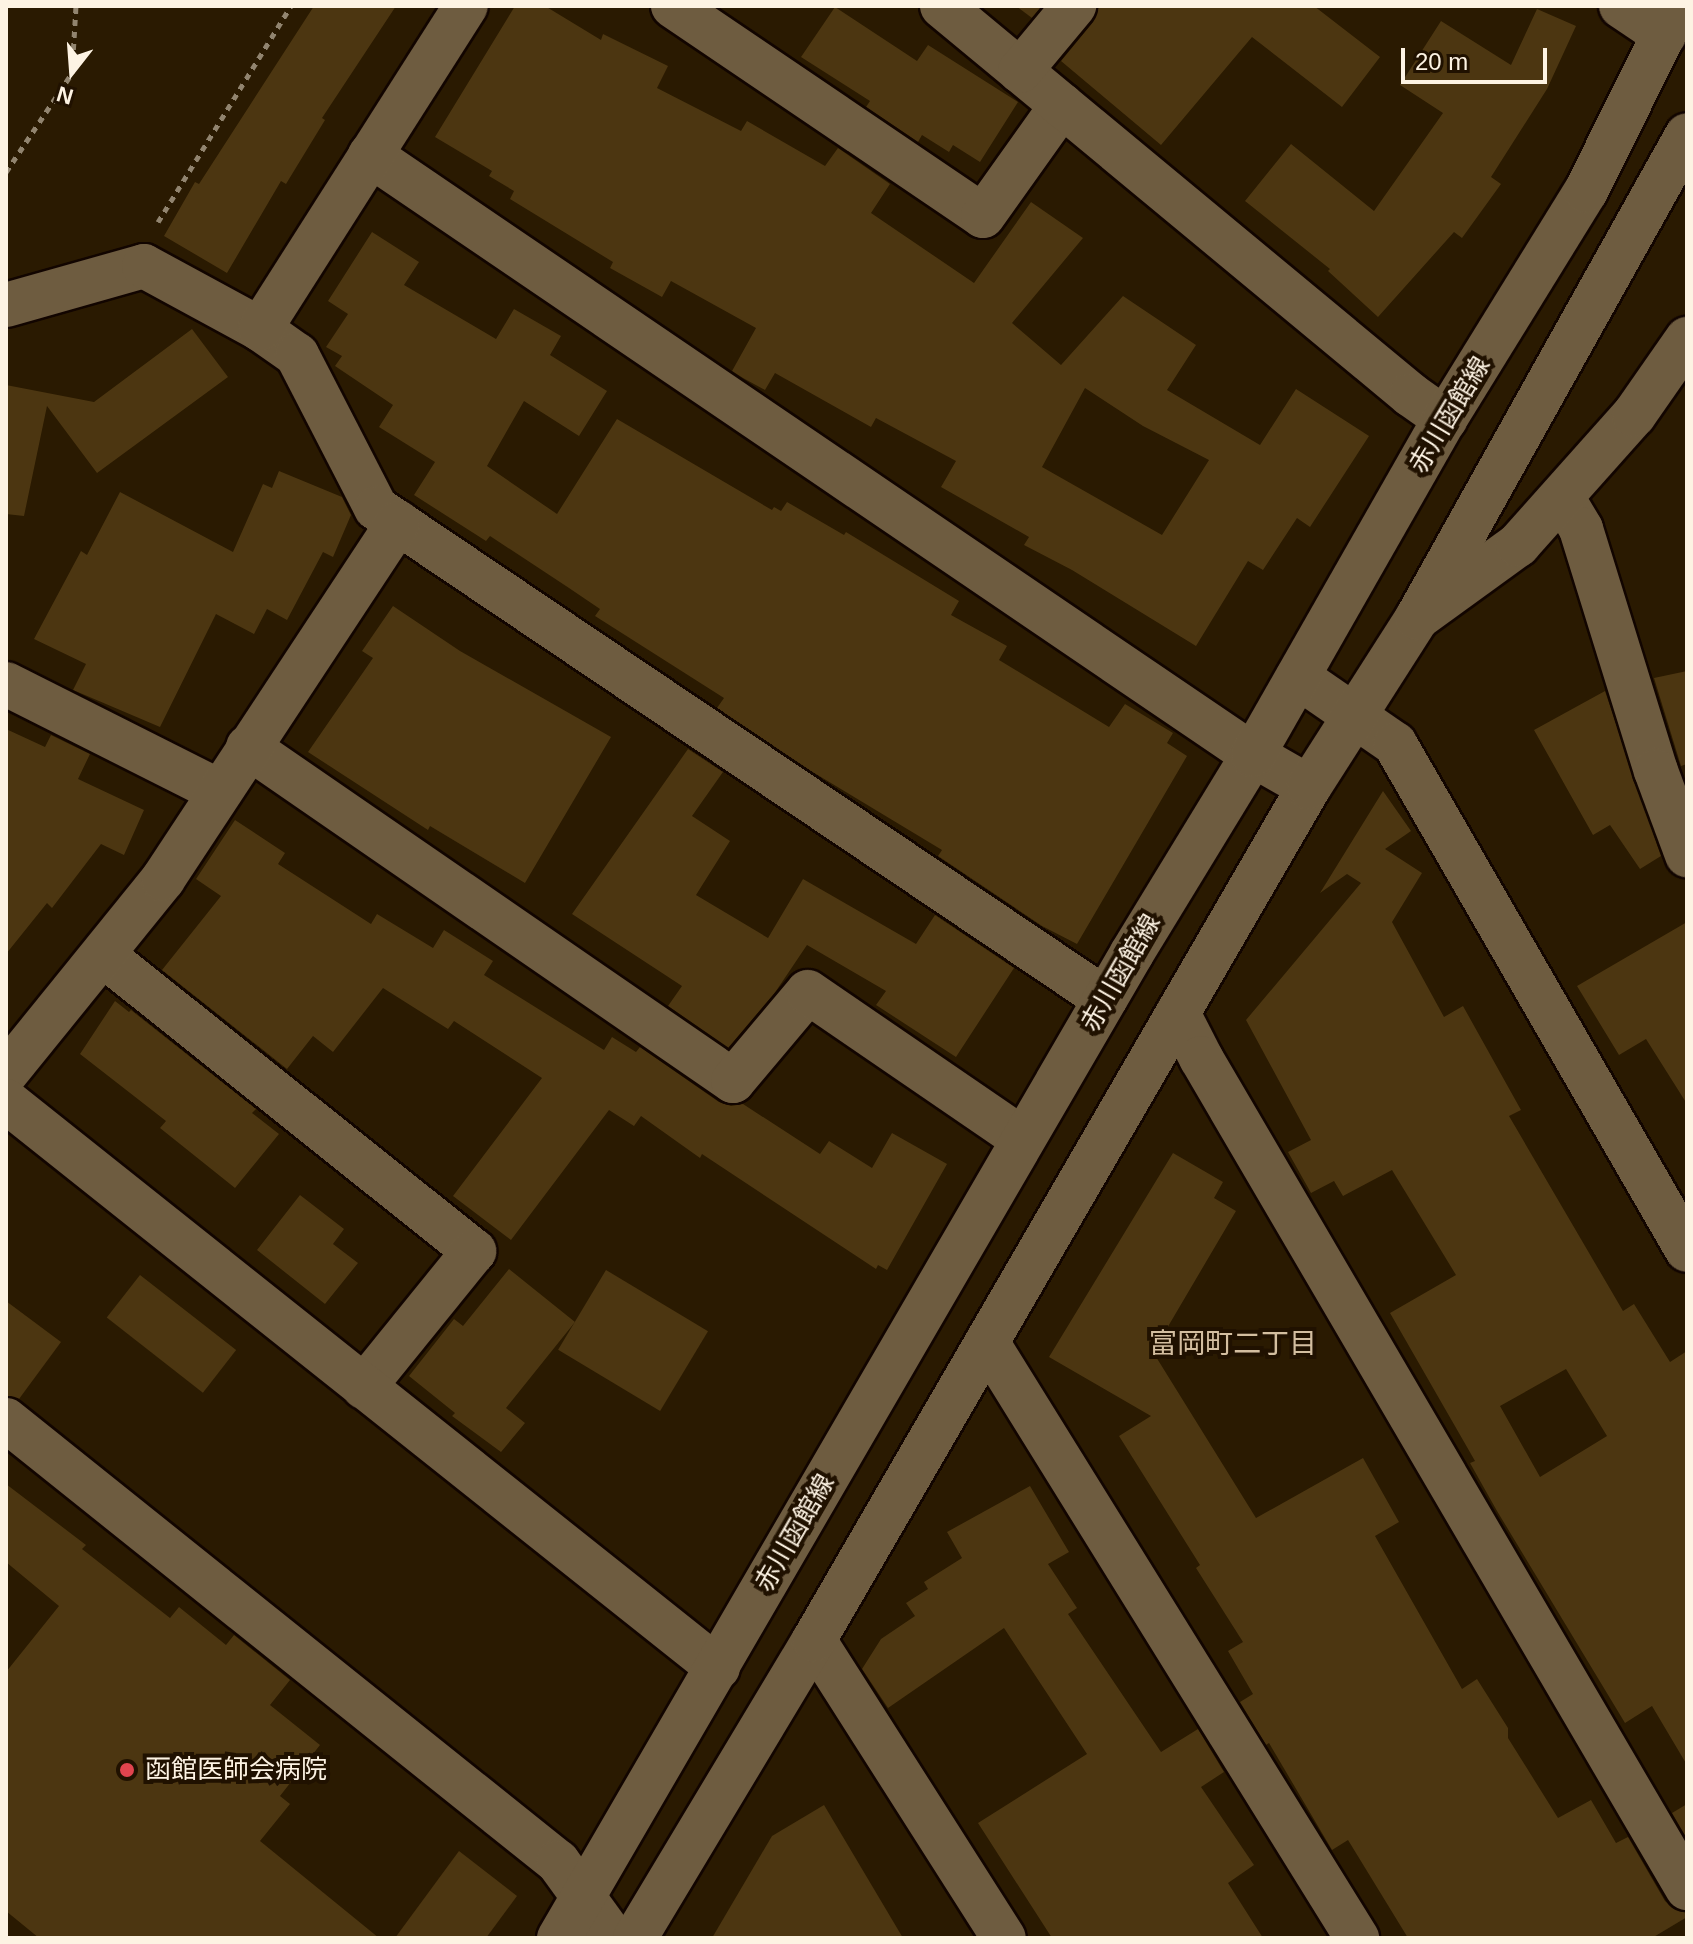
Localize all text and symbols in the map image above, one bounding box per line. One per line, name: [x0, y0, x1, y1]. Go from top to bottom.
north arrow: [32, 32, 112, 112]
scale bar: [1405, 32, 1551, 82]
text: 20 m: [1415, 48, 1468, 75]
text: N: [54, 81, 76, 110]
street label: 赤川函館線: [1403, 351, 1497, 479]
street label: 赤川函館線: [1075, 909, 1167, 1037]
district label: 富岡町二丁目: [1149, 1327, 1317, 1361]
street label: 赤川函館線: [749, 1469, 841, 1597]
place label: 函館医師会病院: [145, 1754, 327, 1786]
marker: 函館医師会病院: [116, 1759, 138, 1781]

